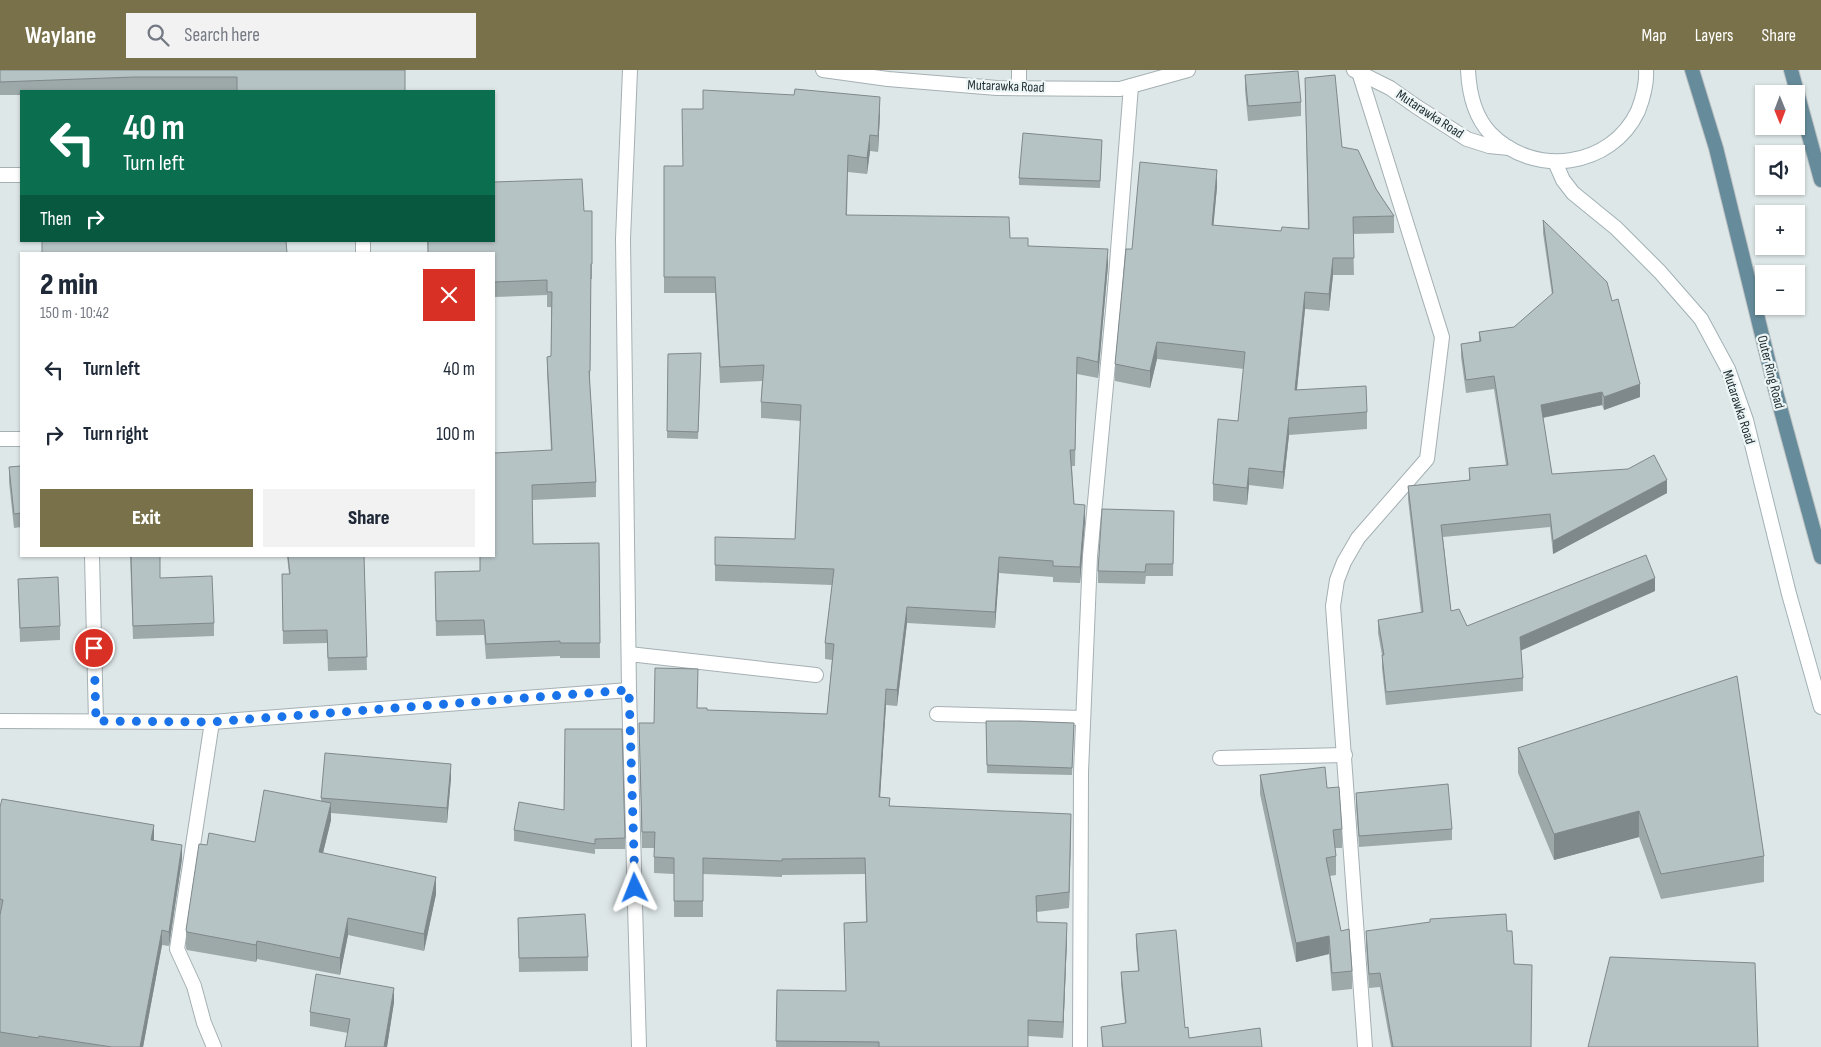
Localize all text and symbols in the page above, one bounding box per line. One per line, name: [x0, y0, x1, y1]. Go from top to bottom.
search box: [126, 13, 476, 58]
text: Waylane: [25, 21, 96, 50]
icon: search: [144, 21, 172, 49]
text: Search here: [184, 24, 260, 47]
text: Map: [1642, 25, 1667, 46]
text: Layers: [1695, 25, 1734, 46]
text: Share: [1762, 25, 1796, 46]
street label: Mutarawka Road: [967, 76, 1045, 96]
north arrow: [1755, 85, 1805, 135]
map controls: [1755, 85, 1805, 315]
street label: Mutarawka Road: [1393, 86, 1467, 142]
text: 40 m: [123, 107, 185, 150]
icon: left: [40, 110, 105, 175]
button: sound: [1755, 145, 1805, 195]
text: Turn left: [123, 150, 185, 177]
icon: right: [81, 205, 109, 233]
button: +: [1755, 205, 1805, 255]
text: Then: [40, 208, 71, 231]
button: −: [1755, 265, 1805, 315]
text: 2 min: [40, 267, 98, 303]
button: close: [423, 269, 475, 321]
text: 150 m · 10:42: [40, 304, 109, 323]
street label: Outer Ring Road: [1754, 334, 1788, 411]
icon: left: [40, 356, 68, 384]
text: Turn left: [83, 358, 140, 381]
text: 40 m: [443, 358, 475, 381]
street label: Mutarawka Road: [1719, 368, 1759, 446]
icon: right: [40, 421, 68, 449]
text: Turn right: [83, 423, 148, 446]
text: 100 m: [436, 423, 475, 446]
button: Exit: [40, 489, 253, 547]
button: Share: [263, 489, 475, 547]
pin: [73, 627, 115, 669]
icon: arrive: [80, 634, 108, 662]
position arrow: [608, 861, 660, 913]

